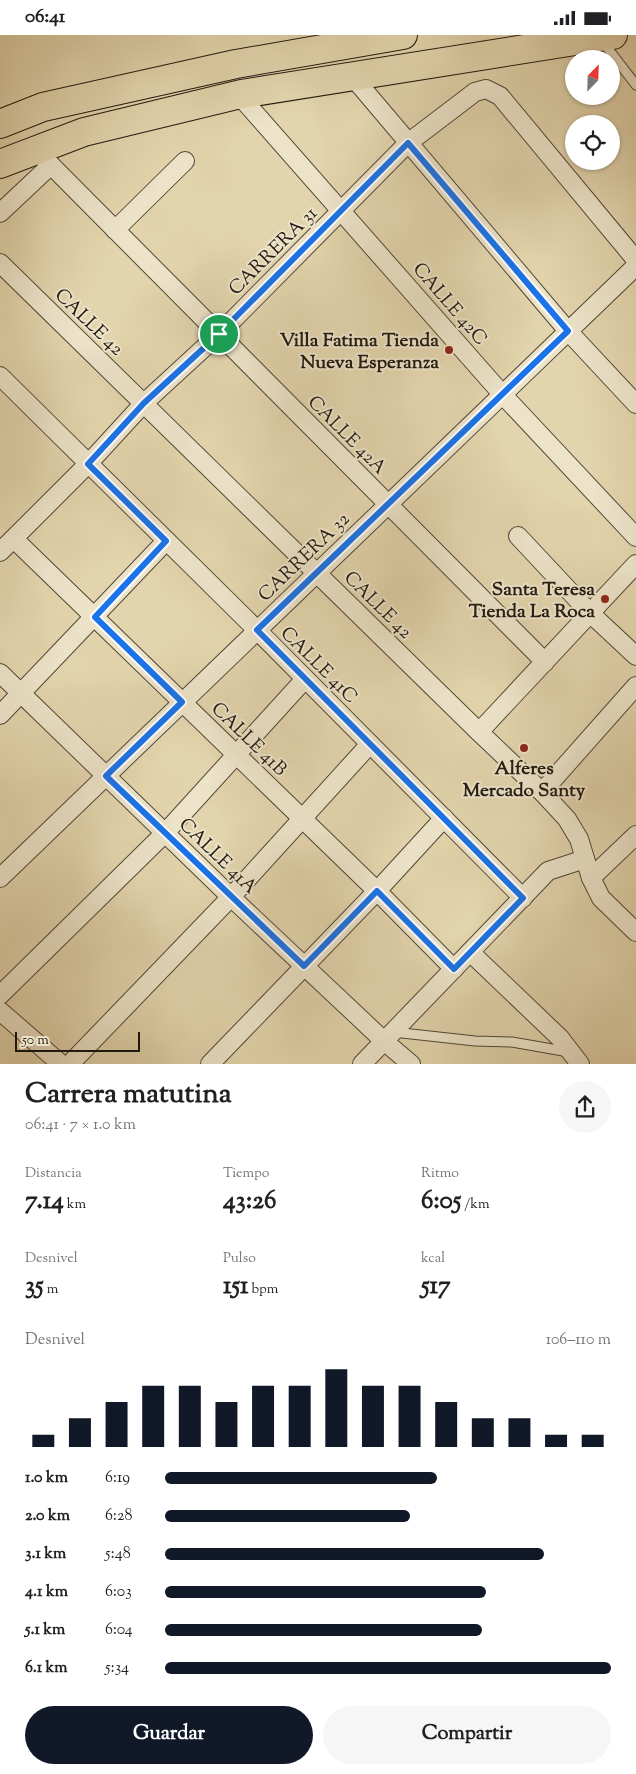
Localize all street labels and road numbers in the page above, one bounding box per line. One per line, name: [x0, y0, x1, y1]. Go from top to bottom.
street label: CARRERA 31: [223, 201, 325, 302]
street label: CALLE 42C: [405, 257, 493, 352]
street label: CALLE 42: [48, 283, 129, 363]
street label: CALLE 42A: [301, 390, 392, 482]
street label: CARRERA 32: [253, 507, 357, 609]
street label: CALLE 42: [337, 566, 418, 646]
street label: CALLE 41C: [273, 621, 363, 711]
street label: CALLE 41B: [204, 697, 292, 783]
street label: CALLE 41A: [172, 812, 263, 902]

